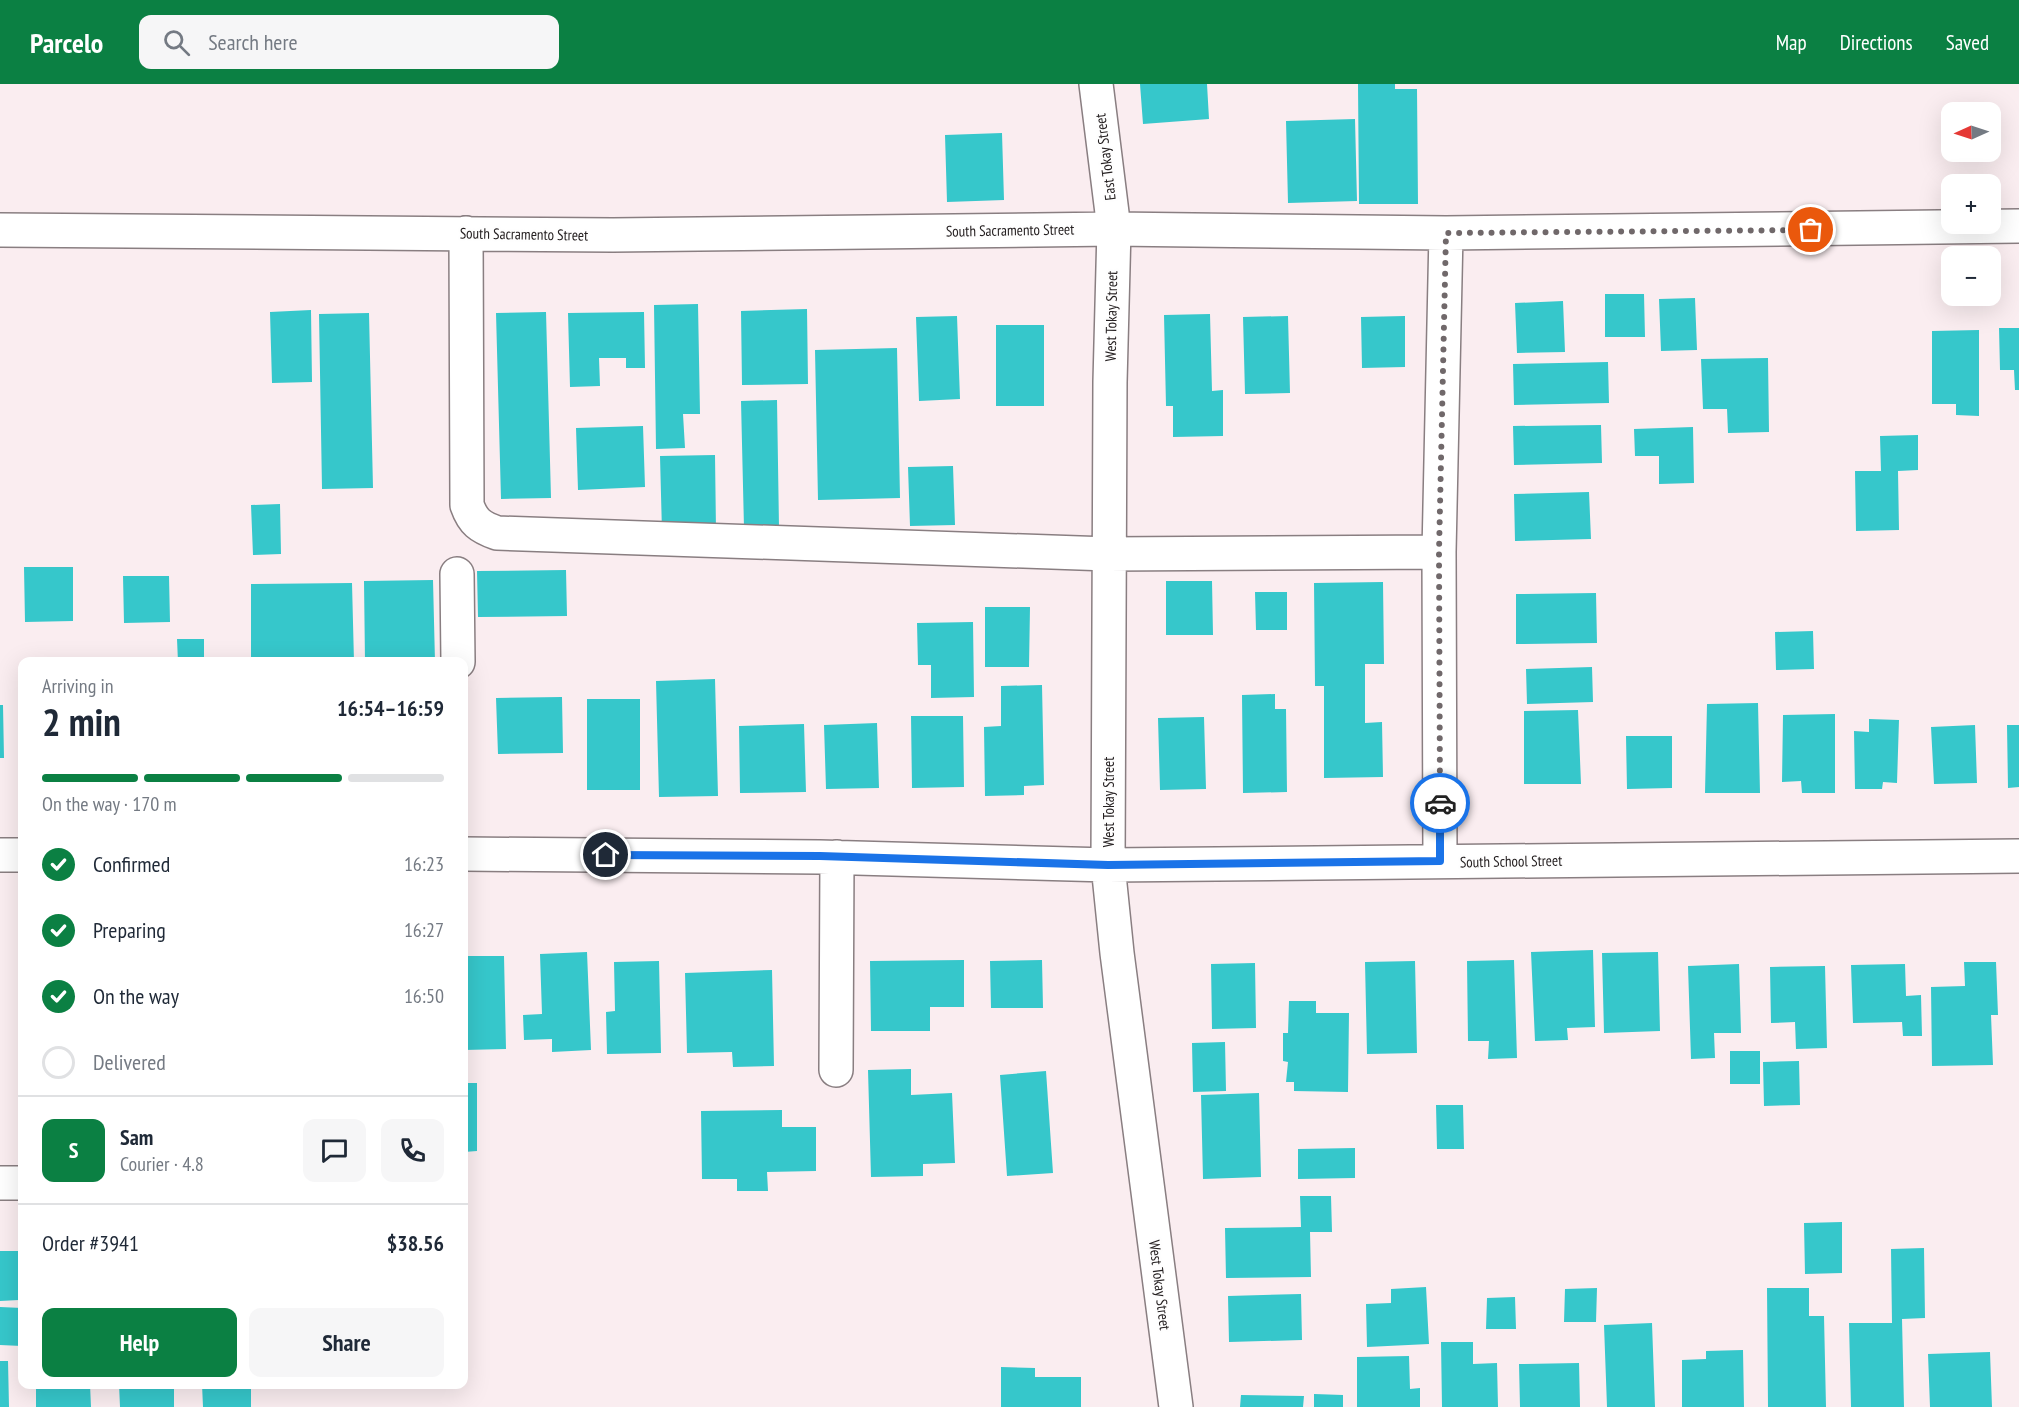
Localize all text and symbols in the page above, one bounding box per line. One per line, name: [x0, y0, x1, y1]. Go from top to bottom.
search box: [139, 15, 559, 69]
text: Parcelo: [30, 24, 103, 61]
icon: search: [160, 26, 193, 59]
text: Search here: [208, 28, 298, 56]
text: Map: [1776, 29, 1807, 56]
text: Directions: [1840, 29, 1913, 56]
text: Saved: [1946, 29, 1989, 56]
north arrow: [1941, 102, 2001, 162]
map controls: [1941, 102, 2001, 306]
street label: East Tokay Street: [1090, 113, 1120, 201]
button: +: [1941, 174, 2001, 234]
pin: [1785, 204, 1836, 255]
icon: bag: [1794, 213, 1827, 246]
street label: South Sacramento Street: [946, 219, 1074, 241]
street label: South Sacramento Street: [460, 223, 588, 245]
button: −: [1941, 246, 2001, 306]
street label: West Tokay Street: [1101, 271, 1121, 361]
text: Arriving in: [42, 673, 114, 699]
text: 16:54–16:59: [337, 694, 444, 722]
text: 2 min: [42, 696, 121, 747]
street label: West Tokay Street: [1099, 757, 1118, 847]
courier: [1410, 773, 1470, 833]
icon: car: [1424, 787, 1457, 820]
text: On the way · 170 m: [42, 791, 177, 817]
pin: [580, 829, 631, 880]
icon: home: [589, 838, 622, 871]
icon: check: [42, 848, 75, 881]
text: Confirmed: [93, 850, 170, 878]
text: 16:23: [404, 851, 444, 877]
street label: South School Street: [1460, 851, 1562, 871]
icon: check: [42, 914, 75, 947]
text: Preparing: [93, 916, 166, 944]
text: 16:27: [404, 917, 444, 943]
icon: check: [42, 980, 75, 1013]
text: On the way: [93, 982, 179, 1010]
text: 16:50: [404, 983, 444, 1009]
text: Delivered: [93, 1048, 166, 1076]
button: chat: [303, 1119, 366, 1182]
button: phone: [381, 1119, 444, 1182]
text: Sam: [120, 1123, 153, 1151]
text: S: [69, 1136, 78, 1164]
text: Courier · 4.8: [120, 1151, 204, 1177]
text: Order #3941: [42, 1229, 139, 1257]
text: $38.56: [387, 1229, 444, 1257]
street label: West Tokay Street: [1145, 1239, 1175, 1331]
button: Help: [42, 1308, 237, 1377]
button: Share: [249, 1308, 444, 1377]

